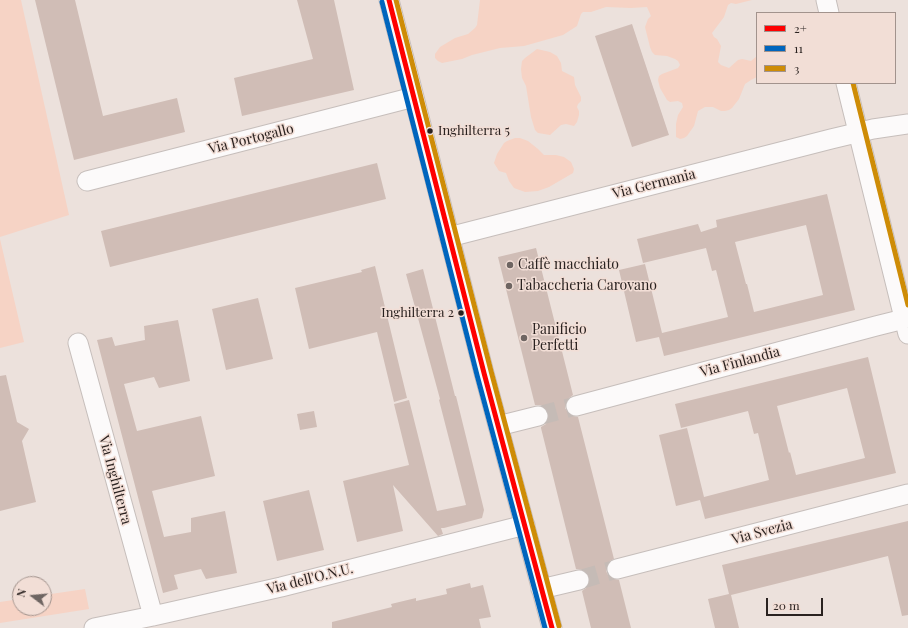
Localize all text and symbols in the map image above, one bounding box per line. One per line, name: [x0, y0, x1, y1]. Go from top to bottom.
legend: [756, 12, 896, 84]
text: 2+: [794, 20, 807, 36]
text: 11: [794, 40, 803, 56]
text: 3: [794, 60, 799, 76]
street label: Via Portogallo: [207, 120, 295, 158]
place label: Inghilterra 5: [438, 123, 510, 139]
marker: Inghilterra 5: [425, 126, 435, 136]
street label: Via Germania: [611, 166, 697, 202]
place label: Caffè macchiato: [518, 257, 619, 273]
marker: Caffè macchiato: [505, 260, 515, 270]
place label: Tabaccheria Carovano: [517, 278, 657, 294]
marker: Tabaccheria Carovano: [504, 281, 514, 291]
place label: Inghilterra 2: [381, 305, 454, 321]
marker: Inghilterra 2: [456, 308, 466, 318]
place label: Panificio Perfetti: [532, 322, 587, 354]
marker: Panificio Perfetti: [519, 333, 529, 343]
street label: Via Finlandia: [698, 343, 782, 381]
street label: Via Inghilterra: [95, 434, 135, 526]
street label: Via Svezia: [730, 516, 794, 548]
street label: Via dell'O.N.U.: [265, 560, 355, 598]
north arrow: [12, 576, 52, 616]
text: N: [13, 587, 29, 599]
scale bar: [768, 590, 825, 616]
text: 20 m: [773, 597, 800, 613]

